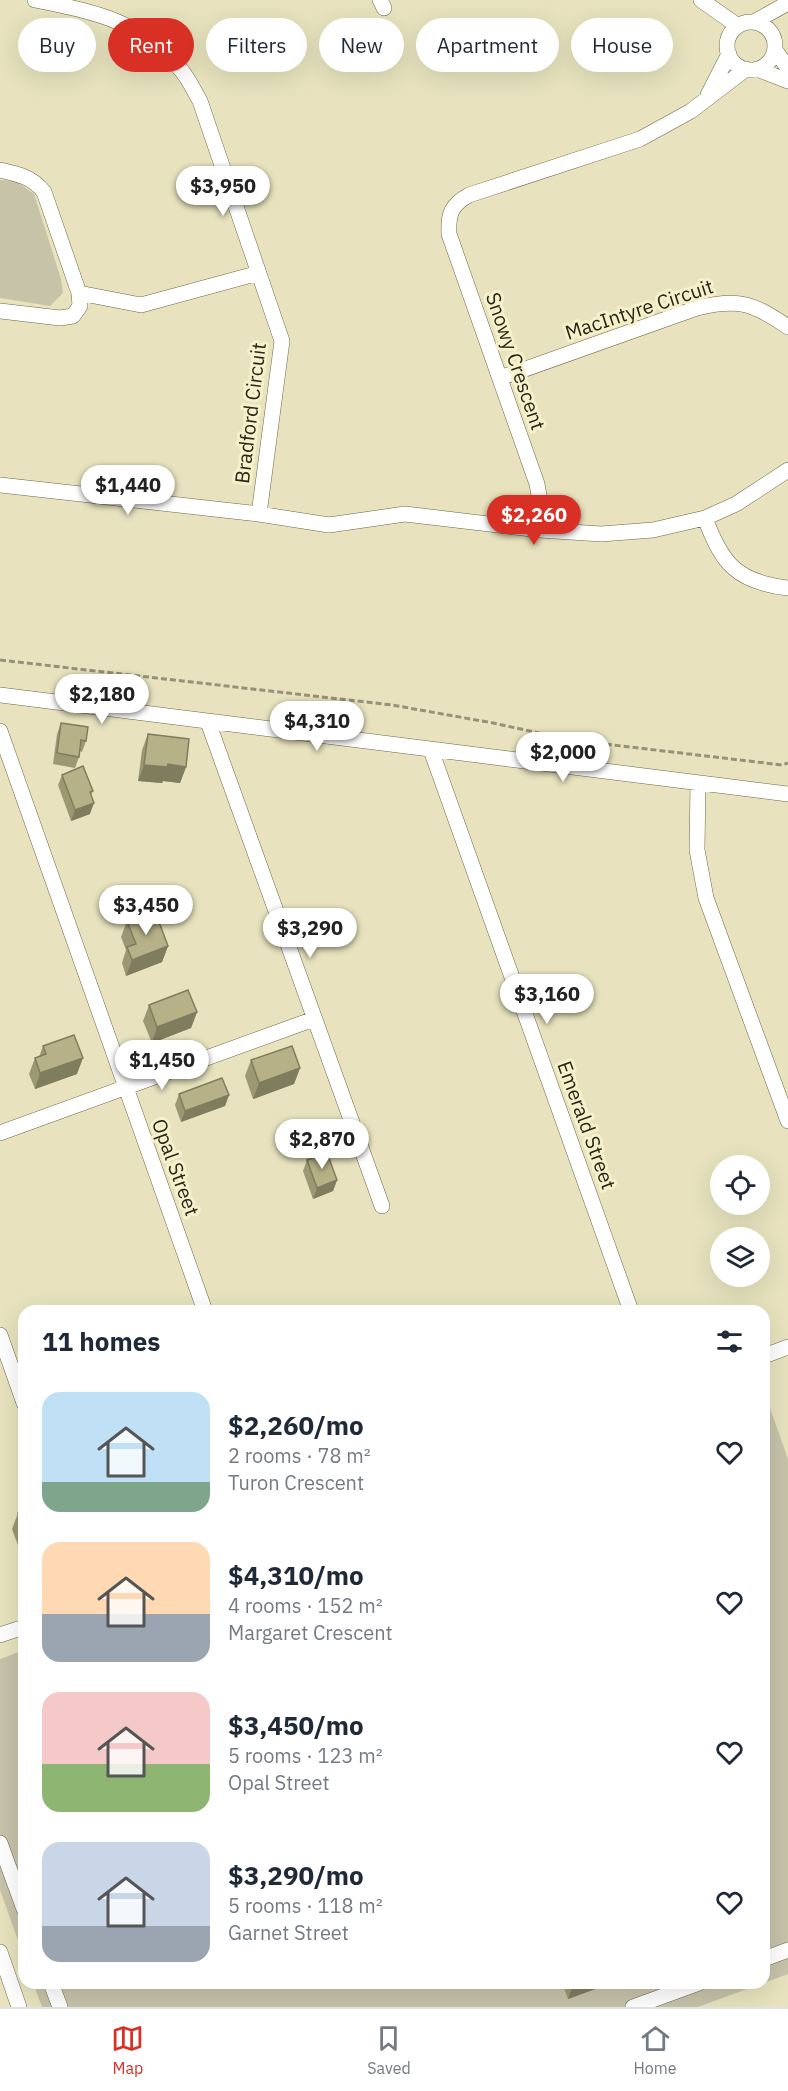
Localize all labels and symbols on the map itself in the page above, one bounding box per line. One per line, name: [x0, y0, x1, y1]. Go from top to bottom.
pin: $3,950: [174, 166, 272, 217]
street label: MacIntyre Circuit: [561, 272, 717, 346]
street label: Snowy Crescent: [480, 289, 552, 433]
street label: Bradford Circuit: [228, 341, 272, 485]
pin: $1,440: [79, 465, 177, 516]
pin: $2,260: [485, 495, 583, 546]
pin: $2,180: [53, 674, 151, 725]
pin: $4,310: [268, 701, 366, 752]
pin: $2,000: [514, 732, 612, 783]
pin: $3,450: [97, 885, 195, 936]
pin: $3,290: [261, 908, 359, 959]
pin: $3,160: [498, 974, 596, 1025]
pin: $1,450: [113, 1040, 211, 1091]
street label: Emerald Street: [551, 1057, 623, 1193]
street label: Opal Street: [146, 1115, 206, 1219]
pin: $2,870: [273, 1119, 371, 1170]

